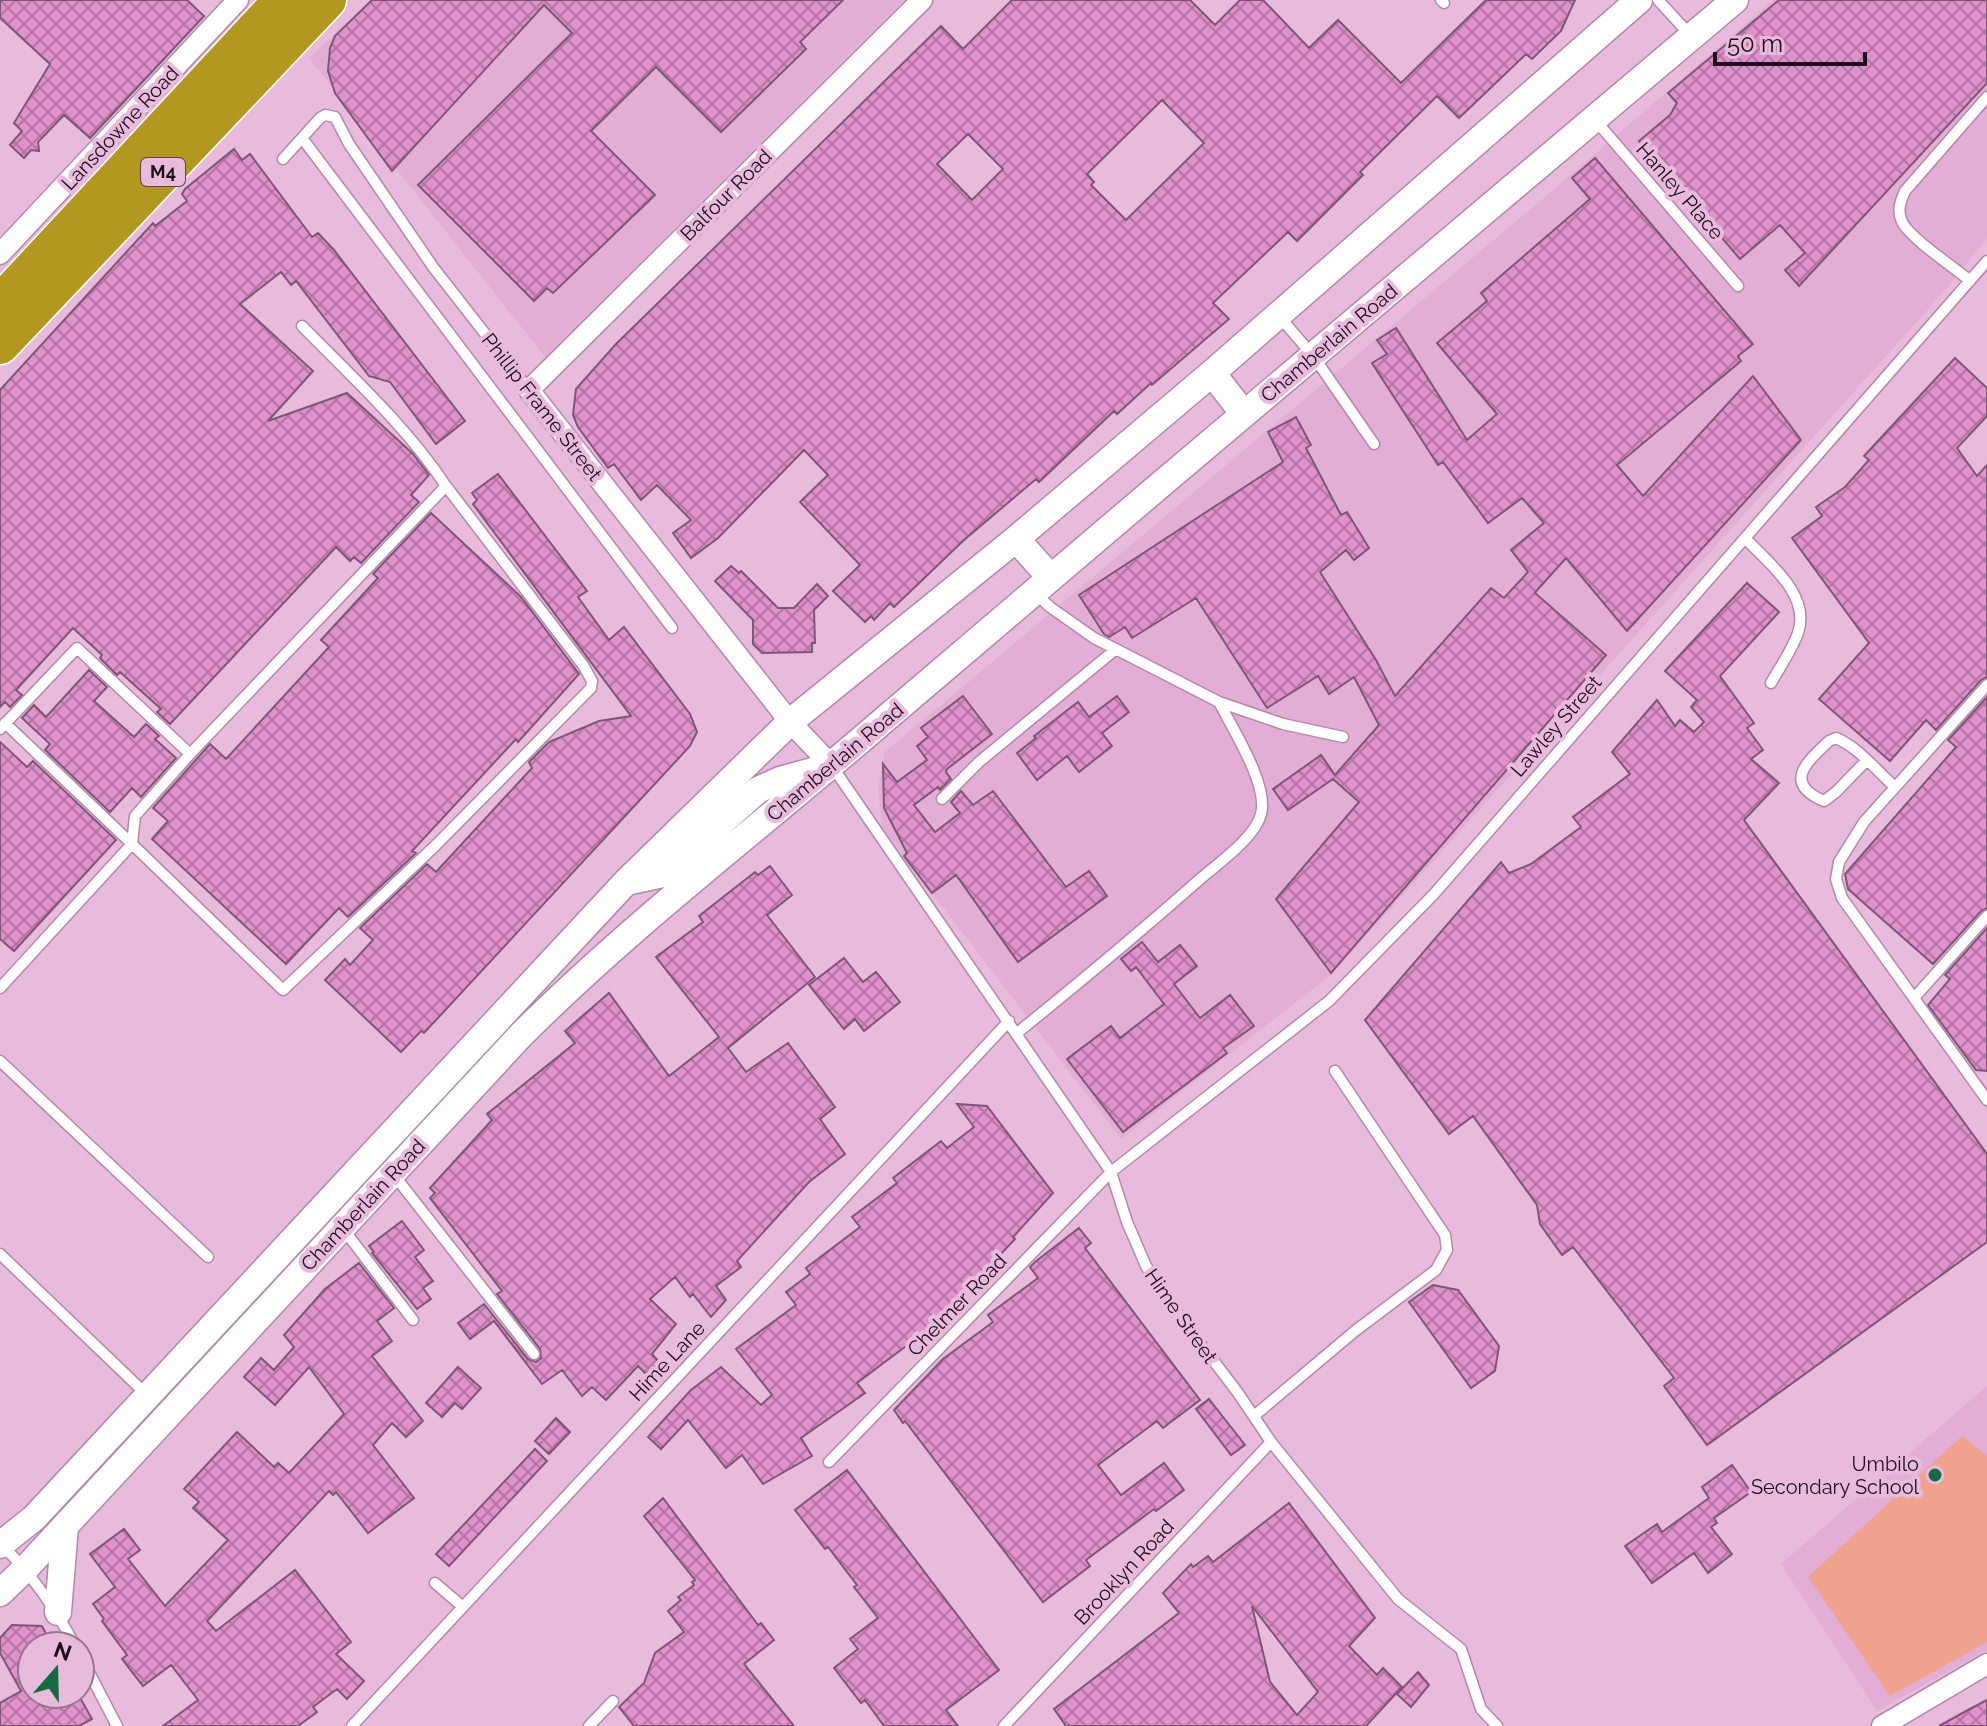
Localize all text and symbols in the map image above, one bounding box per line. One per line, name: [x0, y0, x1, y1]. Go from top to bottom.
scale bar: [1715, 16, 1865, 66]
text: 50 m: [1727, 29, 1783, 58]
street label: Lansdowne Road: [56, 61, 184, 195]
street label: Hanley Place: [1631, 138, 1729, 245]
street label: Balfour Road: [675, 144, 777, 246]
road number: M4: [141, 158, 185, 186]
street label: Chamberlain Road: [1256, 279, 1402, 407]
street label: Phillip Frame Street: [477, 328, 607, 486]
street label: Lawley Street: [1506, 670, 1607, 782]
street label: Chamberlain Road: [762, 698, 908, 826]
street label: Chamberlain Road: [296, 1134, 430, 1276]
street label: Chelmer Road: [902, 1249, 1012, 1361]
street label: Hime Street: [1140, 1264, 1222, 1368]
street label: Hime Lane: [624, 1316, 710, 1406]
place label: Umbilo Secondary School: [1751, 1452, 1920, 1499]
marker: Umbilo Secondary School: [1926, 1466, 1944, 1484]
street label: Brooklyn Road: [1069, 1514, 1179, 1630]
north arrow: [16, 1630, 96, 1710]
text: N: [51, 1636, 75, 1666]

